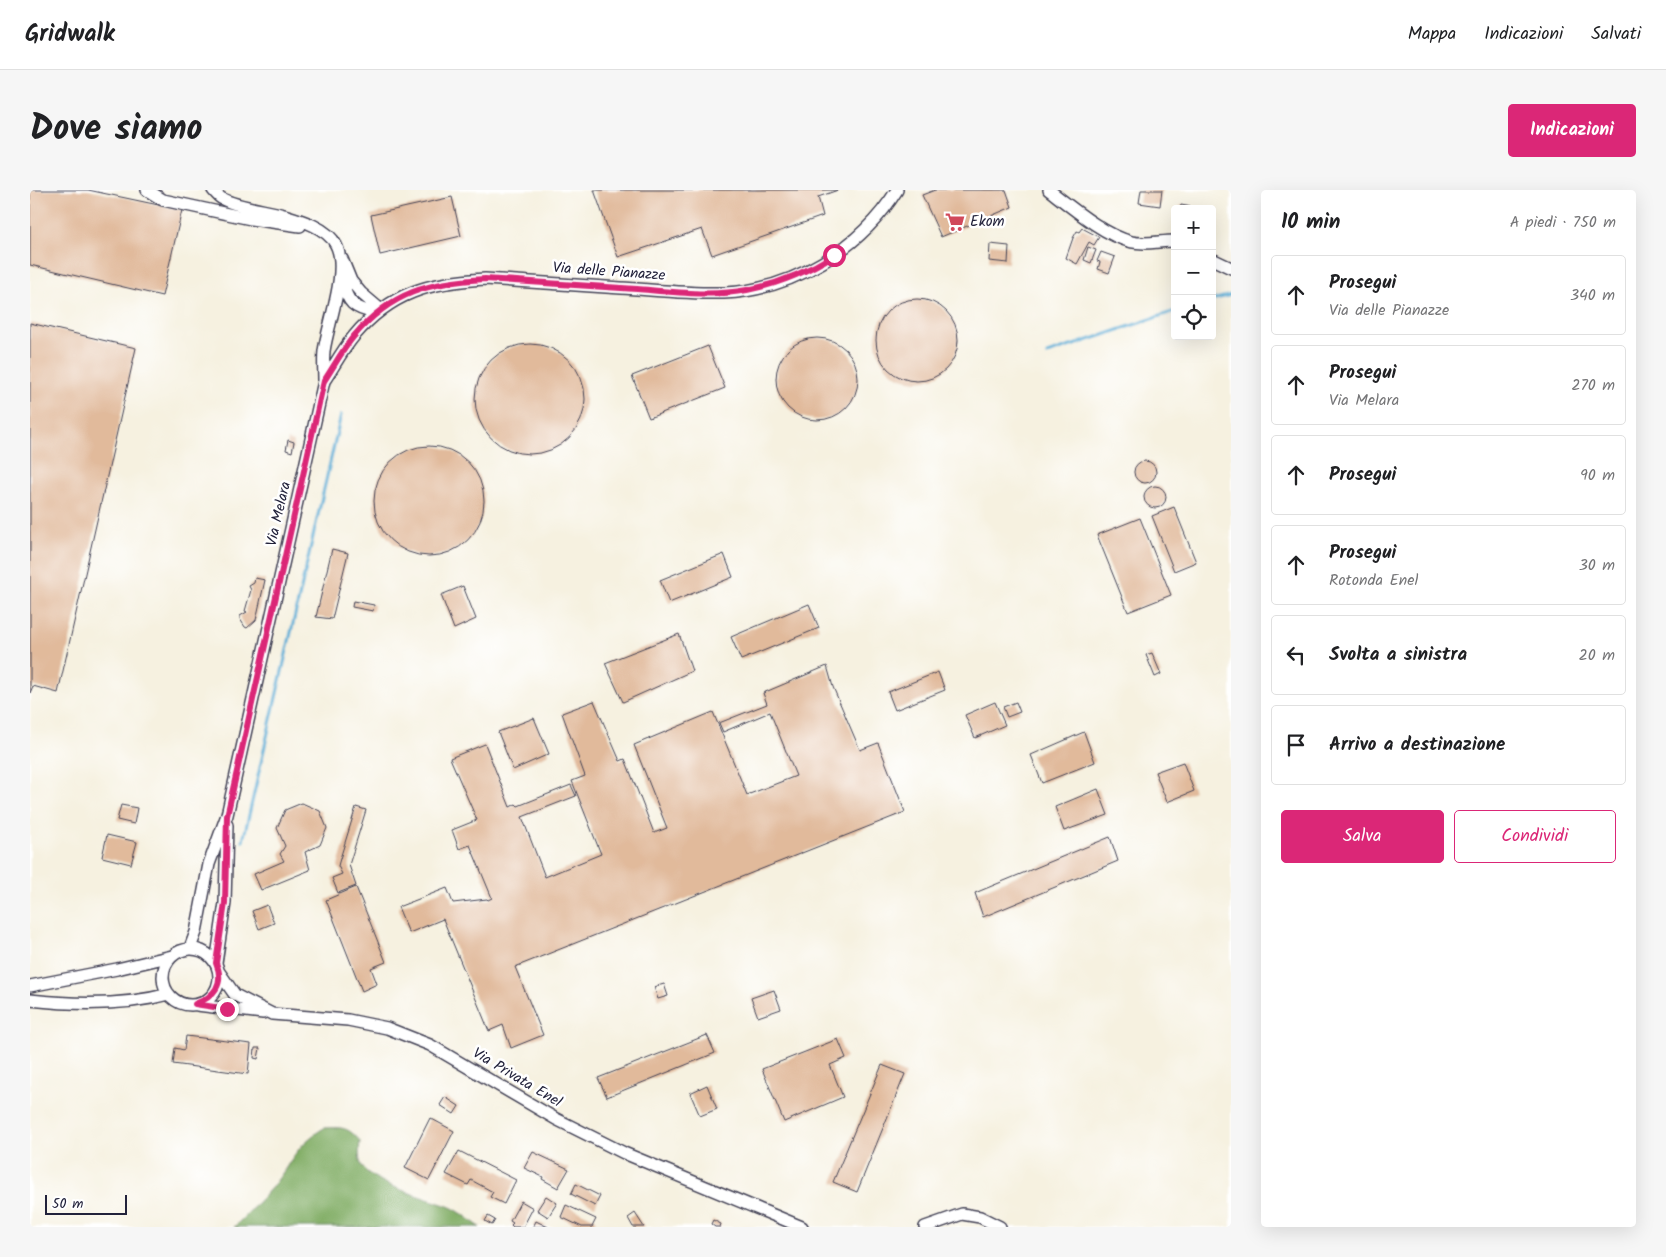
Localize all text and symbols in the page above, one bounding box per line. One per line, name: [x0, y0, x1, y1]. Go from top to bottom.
text: Gridwalk: [25, 15, 115, 54]
text: Mappa: [1408, 20, 1456, 49]
text: Indicazioni: [1484, 20, 1563, 49]
text: Salvati: [1591, 20, 1641, 49]
text: Dove siamo: [30, 102, 203, 158]
button: Indicazioni: [1508, 104, 1636, 157]
map controls: [1171, 205, 1216, 340]
button: +: [1171, 205, 1216, 250]
text: 10 min: [1281, 206, 1341, 239]
place label: Ekom: [970, 210, 1005, 234]
text: A piedi · 750 m: [1510, 210, 1616, 235]
supermarket icon: Ekom: [944, 211, 966, 233]
route start: [823, 244, 846, 267]
button: −: [1171, 250, 1216, 295]
street label: Via delle Pianazze: [552, 256, 666, 288]
text: Prosegui: [1329, 268, 1396, 298]
icon: ahead: [1282, 281, 1310, 309]
text: 340 m: [1570, 283, 1615, 308]
button: locate: [1171, 295, 1216, 340]
text: Via delle Pianazze: [1329, 298, 1449, 323]
text: Prosegui: [1329, 358, 1396, 388]
icon: ahead: [1282, 371, 1310, 399]
text: 270 m: [1571, 373, 1615, 398]
text: Via Melara: [1329, 388, 1399, 413]
text: Prosegui: [1329, 460, 1396, 490]
icon: ahead: [1282, 461, 1310, 489]
text: 90 m: [1580, 463, 1615, 488]
street label: Via Melara: [260, 479, 298, 549]
text: Prosegui: [1329, 538, 1396, 568]
icon: ahead: [1282, 551, 1310, 579]
text: 30 m: [1579, 553, 1615, 578]
text: Rotonda Enel: [1329, 568, 1418, 593]
text: Svolta a sinistra: [1329, 640, 1467, 670]
icon: left: [1282, 641, 1310, 669]
text: 20 m: [1579, 643, 1615, 668]
text: Arrivo a destinazione: [1329, 730, 1505, 760]
icon: arrive: [1282, 731, 1310, 759]
button: Salva: [1281, 810, 1444, 863]
button: Condividi: [1454, 810, 1616, 863]
route end: [216, 998, 239, 1021]
street label: Via Privata Enel: [468, 1042, 567, 1114]
scale bar: [45, 1192, 128, 1215]
text: 50 m: [52, 1193, 83, 1215]

